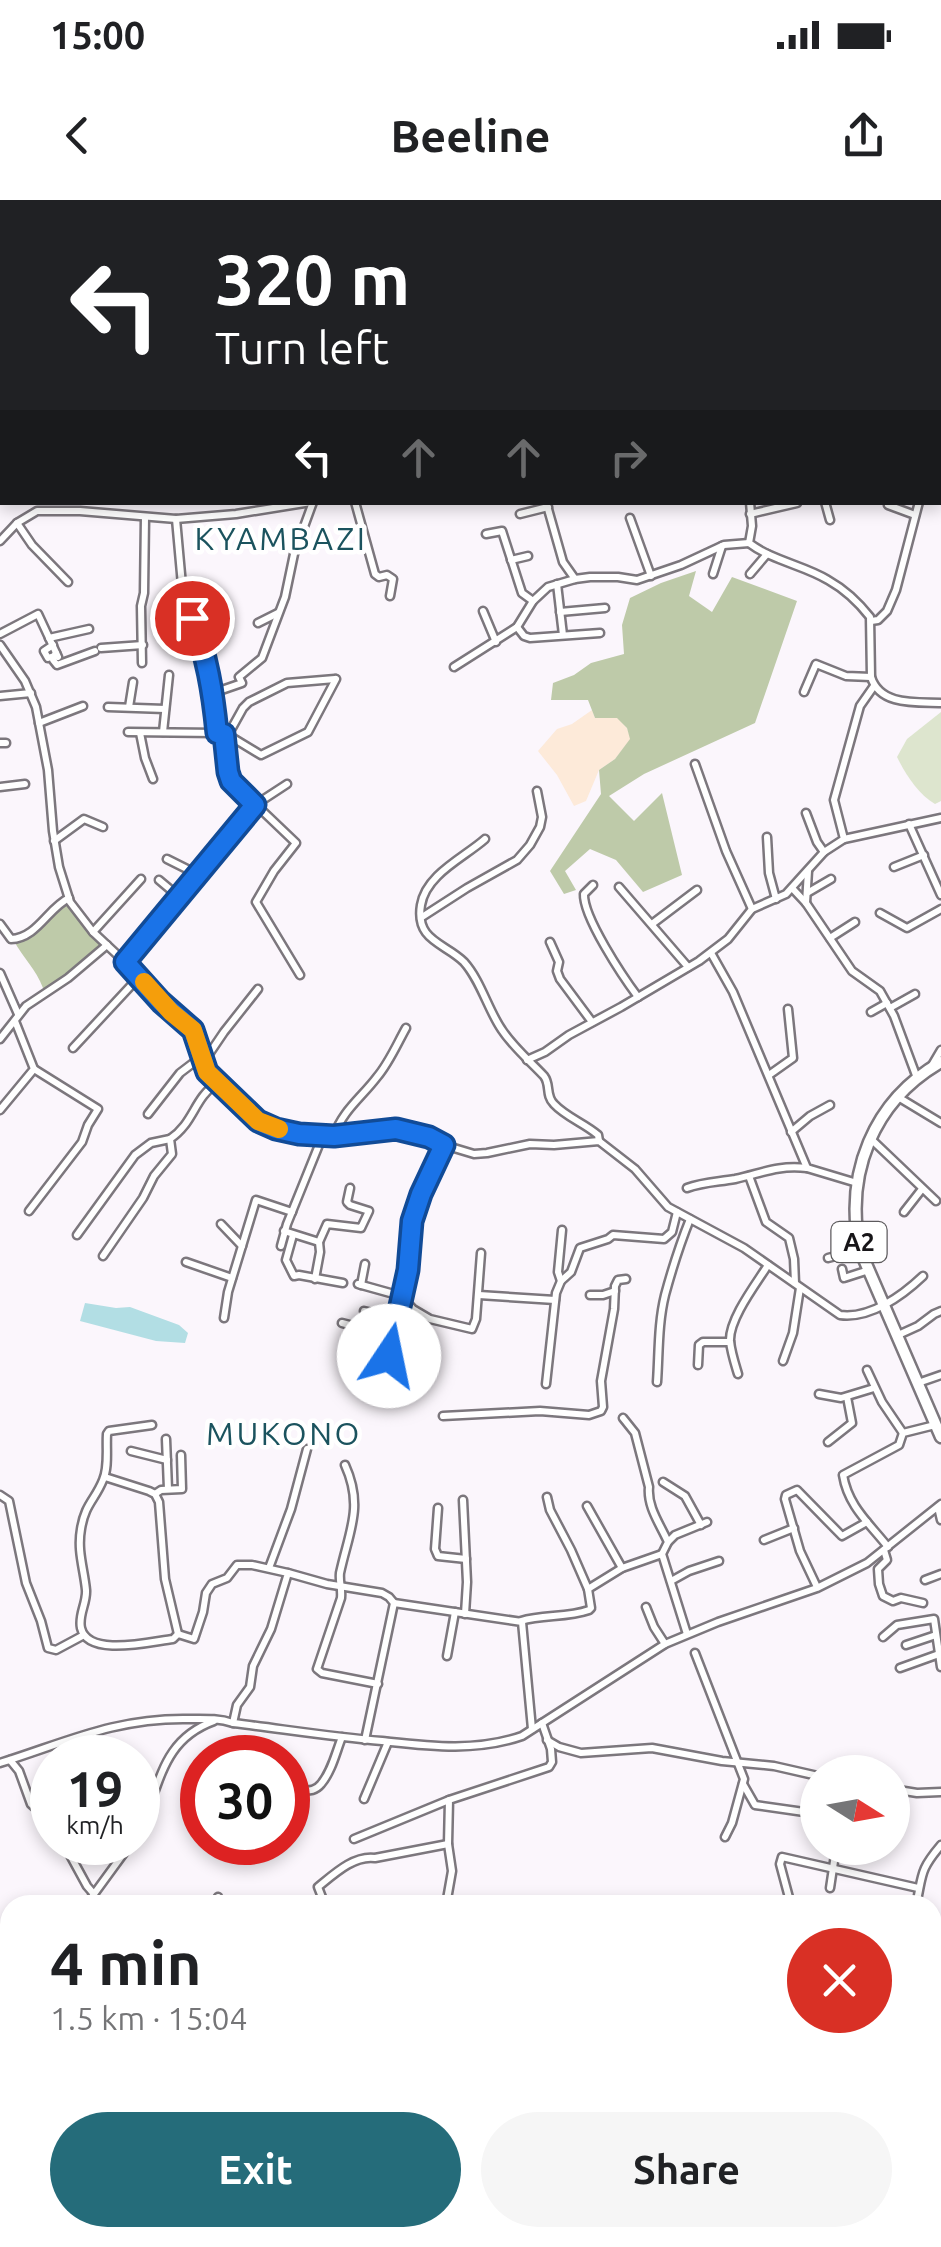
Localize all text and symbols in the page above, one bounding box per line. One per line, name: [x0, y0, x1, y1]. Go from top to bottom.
text: 15:00: [50, 14, 145, 56]
icon: back: [50, 108, 105, 163]
icon: share: [836, 108, 891, 163]
text: Beeline: [390, 110, 551, 161]
icon: left: [50, 240, 180, 370]
text: 320 m: [215, 240, 410, 318]
text: Turn left: [215, 322, 389, 373]
icon: left: [286, 430, 341, 485]
icon: ahead: [391, 430, 446, 485]
icon: ahead: [496, 430, 551, 485]
icon: right: [601, 430, 656, 485]
district label: KYAMBAZI: [195, 520, 367, 556]
pin: [150, 576, 235, 661]
icon: arrive: [165, 591, 220, 646]
road number: A2: [832, 1222, 886, 1262]
position arrow: [337, 1304, 441, 1408]
district label: MUKONO: [206, 1415, 362, 1451]
speed limit sign: 30: [180, 1735, 310, 1865]
north arrow: [800, 1755, 910, 1865]
map controls: [800, 1755, 910, 1865]
text: 19: [67, 1760, 123, 1816]
text: km/h: [66, 1811, 124, 1839]
button: close: [787, 1928, 892, 2033]
text: 4 min: [50, 1929, 202, 1996]
text: 1.5 km · 15:04: [50, 2000, 248, 2036]
button: Exit: [50, 2112, 461, 2227]
button: Share: [481, 2112, 892, 2227]

